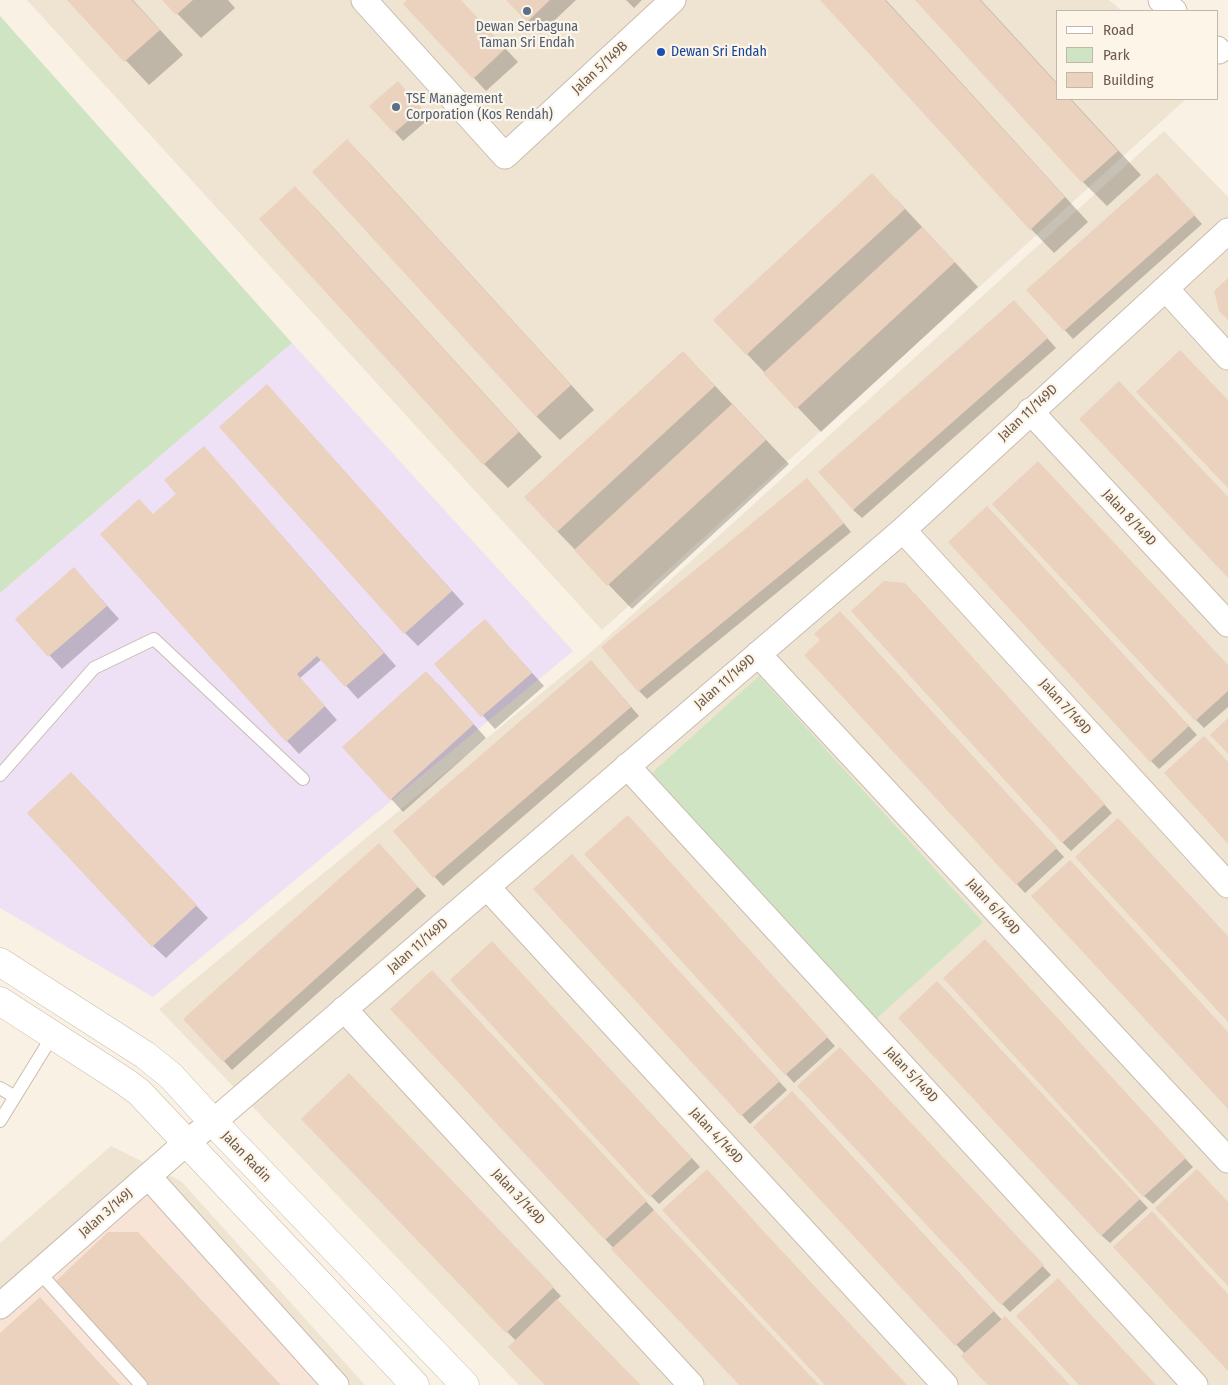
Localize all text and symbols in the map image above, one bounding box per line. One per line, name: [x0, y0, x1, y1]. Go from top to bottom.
marker: Dewan Serbaguna Taman Sri Endah: [521, 5, 533, 17]
legend: [1056, 10, 1218, 100]
place label: Dewan Serbaguna Taman Sri Endah: [476, 19, 578, 52]
text: Road: [1103, 21, 1134, 39]
street label: Jalan 5/149B: [569, 38, 631, 98]
place label: Dewan Sri Endah: [671, 44, 767, 60]
marker: Dewan Sri Endah: [655, 46, 667, 58]
text: Park: [1103, 46, 1130, 64]
text: Building: [1103, 71, 1154, 89]
place label: TSE Management Corporation (Kos Rendah): [406, 91, 553, 124]
marker: TSE Management Corporation (Kos Rendah): [390, 101, 402, 113]
street label: Jalan 11/149D: [995, 381, 1061, 445]
street label: Jalan 8/149D: [1099, 486, 1159, 550]
street label: Jalan 11/149D: [691, 651, 759, 713]
street label: Jalan 7/149D: [1036, 676, 1094, 738]
street label: Jalan 6/149D: [963, 875, 1023, 939]
street label: Jalan 11/149D: [384, 915, 452, 977]
street label: Jalan 5/149D: [881, 1043, 941, 1107]
street label: Jalan 4/149D: [686, 1104, 746, 1168]
street label: Jalan Radin: [218, 1128, 274, 1186]
street label: Jalan 3/149D: [488, 1166, 548, 1228]
street label: Jalan 3/149J: [76, 1185, 136, 1241]

